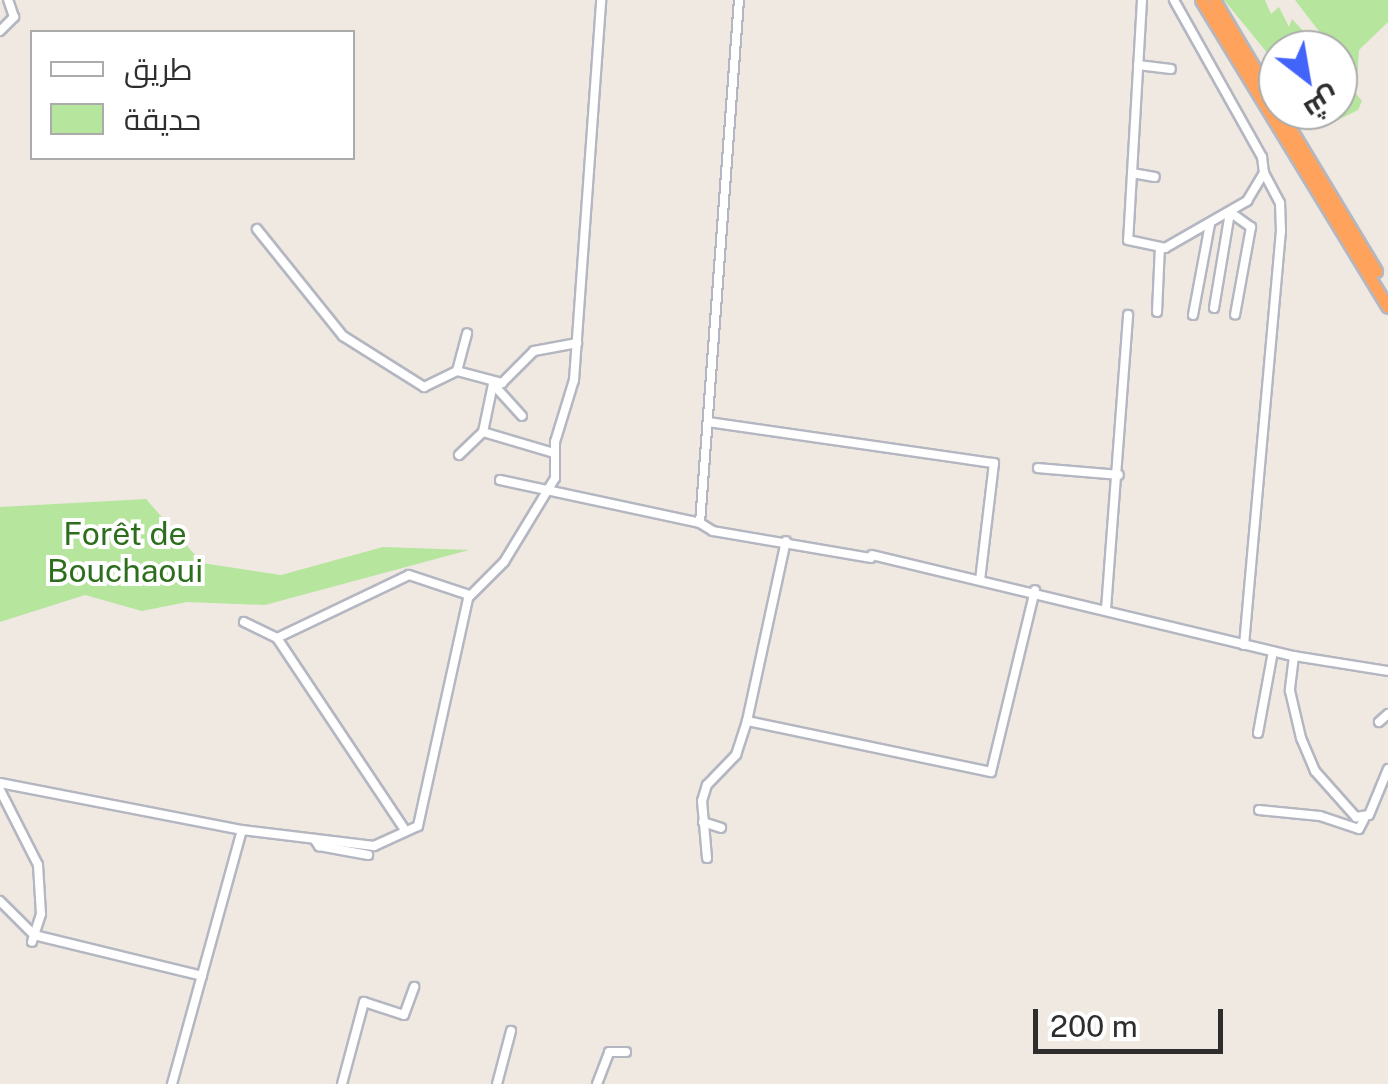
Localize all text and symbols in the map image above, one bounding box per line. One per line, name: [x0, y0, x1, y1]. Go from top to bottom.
legend: [30, 30, 355, 160]
north arrow: [1258, 30, 1358, 130]
text: طريق: [124, 51, 193, 87]
text: ش: [1299, 81, 1347, 128]
text: حديقة: [124, 101, 201, 137]
park label: Forêt de Bouchaoui: [47, 516, 203, 591]
scale bar: [1038, 989, 1228, 1051]
text: 200 m: [1050, 1008, 1138, 1044]

